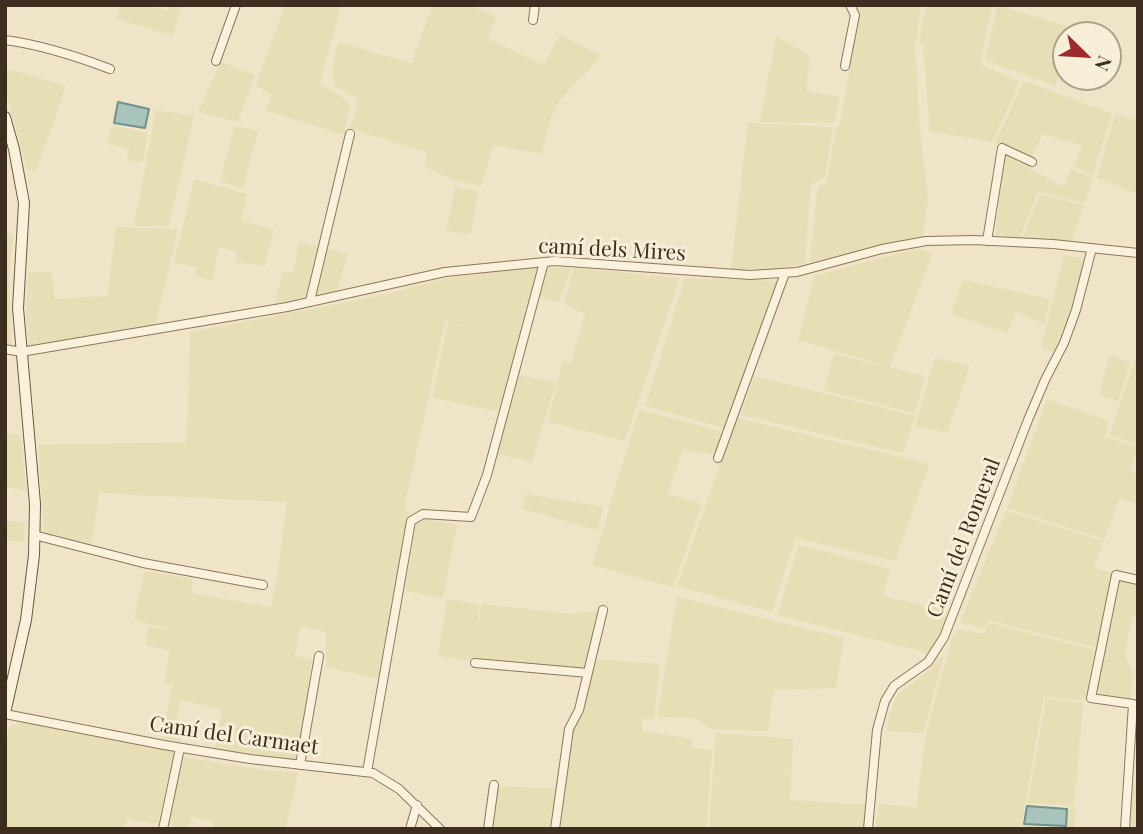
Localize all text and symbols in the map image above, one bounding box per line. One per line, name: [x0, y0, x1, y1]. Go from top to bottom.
north arrow: [1052, 21, 1122, 91]
text: N: [1090, 52, 1119, 75]
street label: camí dels Mires: [538, 234, 686, 266]
street label: Camí del Romeral: [922, 455, 1006, 621]
street label: Camí del Carmaet: [148, 712, 320, 760]

